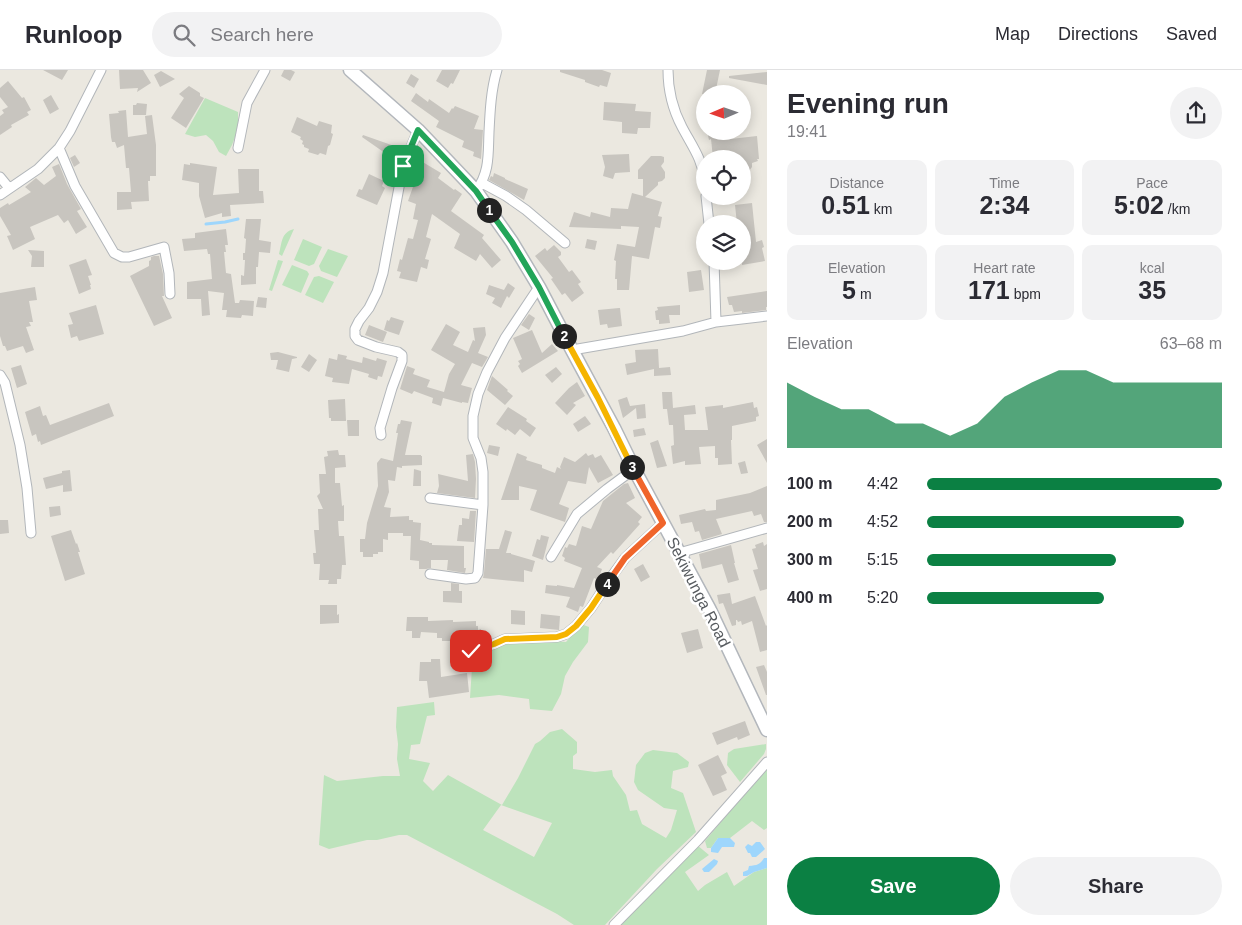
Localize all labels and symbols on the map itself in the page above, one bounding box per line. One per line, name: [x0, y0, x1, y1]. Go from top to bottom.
north arrow: [696, 85, 751, 140]
pin: [382, 145, 424, 187]
pin: 1: [476, 198, 502, 222]
pin: 2: [552, 324, 576, 348]
pin: 3: [620, 454, 644, 480]
street label: Sekiwunga Road: [664, 534, 734, 650]
pin: 4: [594, 572, 620, 596]
pin: [450, 630, 492, 672]

